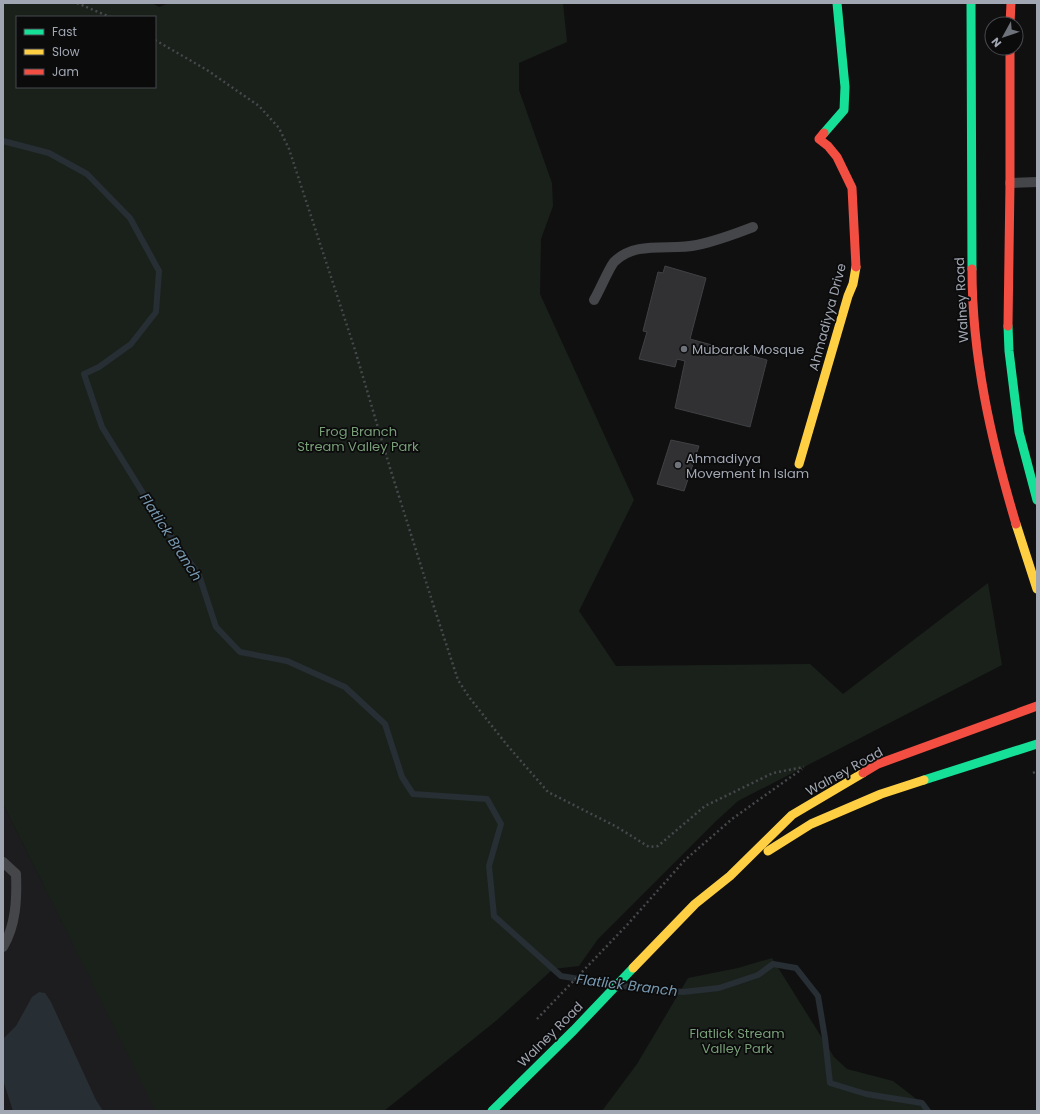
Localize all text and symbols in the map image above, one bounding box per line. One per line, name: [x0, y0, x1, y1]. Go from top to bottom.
legend: [16, 16, 156, 88]
north arrow: [984, 16, 1024, 56]
text: Fast: [52, 23, 77, 40]
text: N: [988, 34, 1005, 51]
text: Slow: [52, 43, 80, 60]
text: Jam: [52, 63, 79, 80]
street label: Walney Road: [950, 257, 973, 343]
street label: Ahmadiyya Drive: [804, 261, 851, 373]
place label: Mubarak Mosque: [692, 340, 804, 359]
marker: Mubarak Mosque: [679, 344, 689, 354]
park label: Frog Branch Stream Valley Park: [297, 422, 419, 456]
place label: Ahmadiyya Movement In Islam: [686, 449, 809, 483]
marker: Ahmadiyya Movement In Islam: [673, 460, 683, 470]
water label: Flatlick Branch: [135, 489, 207, 585]
street label: Walney Road: [802, 742, 886, 801]
water label: Flatlick Branch: [575, 969, 679, 1001]
street label: Walney Road: [513, 997, 587, 1071]
park label: Flatlick Stream Valley Park: [689, 1024, 785, 1058]

